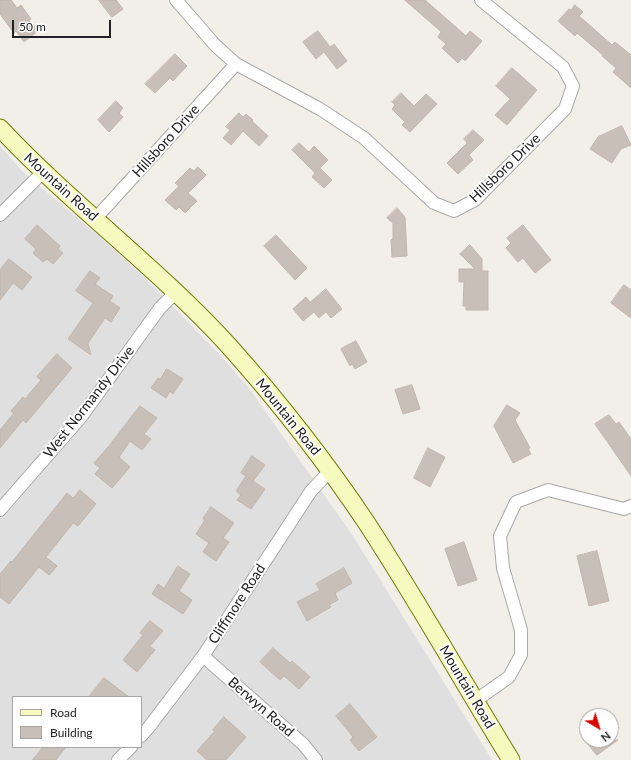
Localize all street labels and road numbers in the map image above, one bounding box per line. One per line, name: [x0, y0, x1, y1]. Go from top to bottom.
street label: Hillsboro Drive: [129, 101, 203, 181]
street label: Hillsboro Drive: [466, 130, 544, 206]
street label: Mountain Road: [20, 149, 102, 225]
street label: West Normandy Drive: [40, 343, 138, 461]
street label: Mountain Road: [252, 375, 324, 459]
street label: Cliffmore Road: [205, 561, 269, 647]
street label: Mountain Road: [436, 642, 498, 732]
street label: Berwyn Road: [225, 674, 297, 740]

